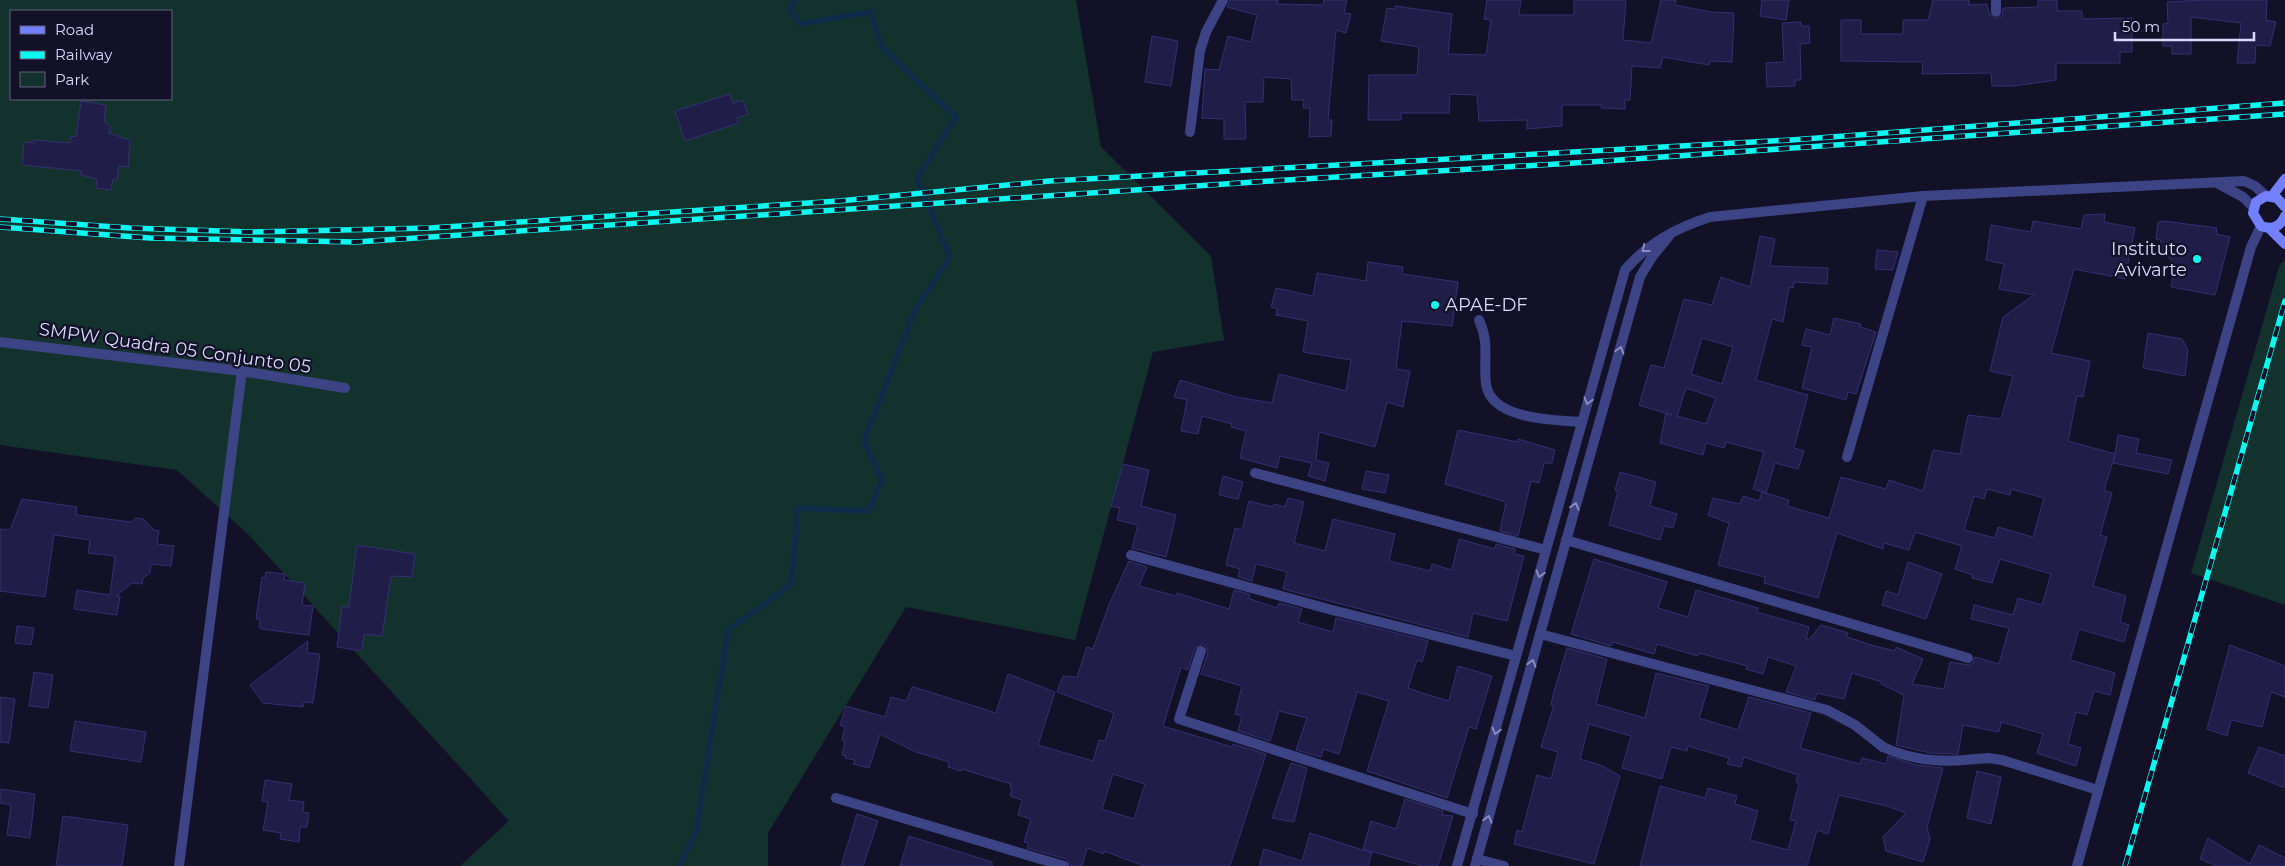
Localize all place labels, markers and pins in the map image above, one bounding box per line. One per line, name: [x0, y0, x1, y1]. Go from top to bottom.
place label: Instituto Avivarte: [2111, 238, 2187, 281]
marker: Instituto Avivarte: [2191, 253, 2203, 265]
place label: APAE-DF: [1445, 294, 1528, 316]
marker: APAE-DF: [1429, 299, 1441, 311]

